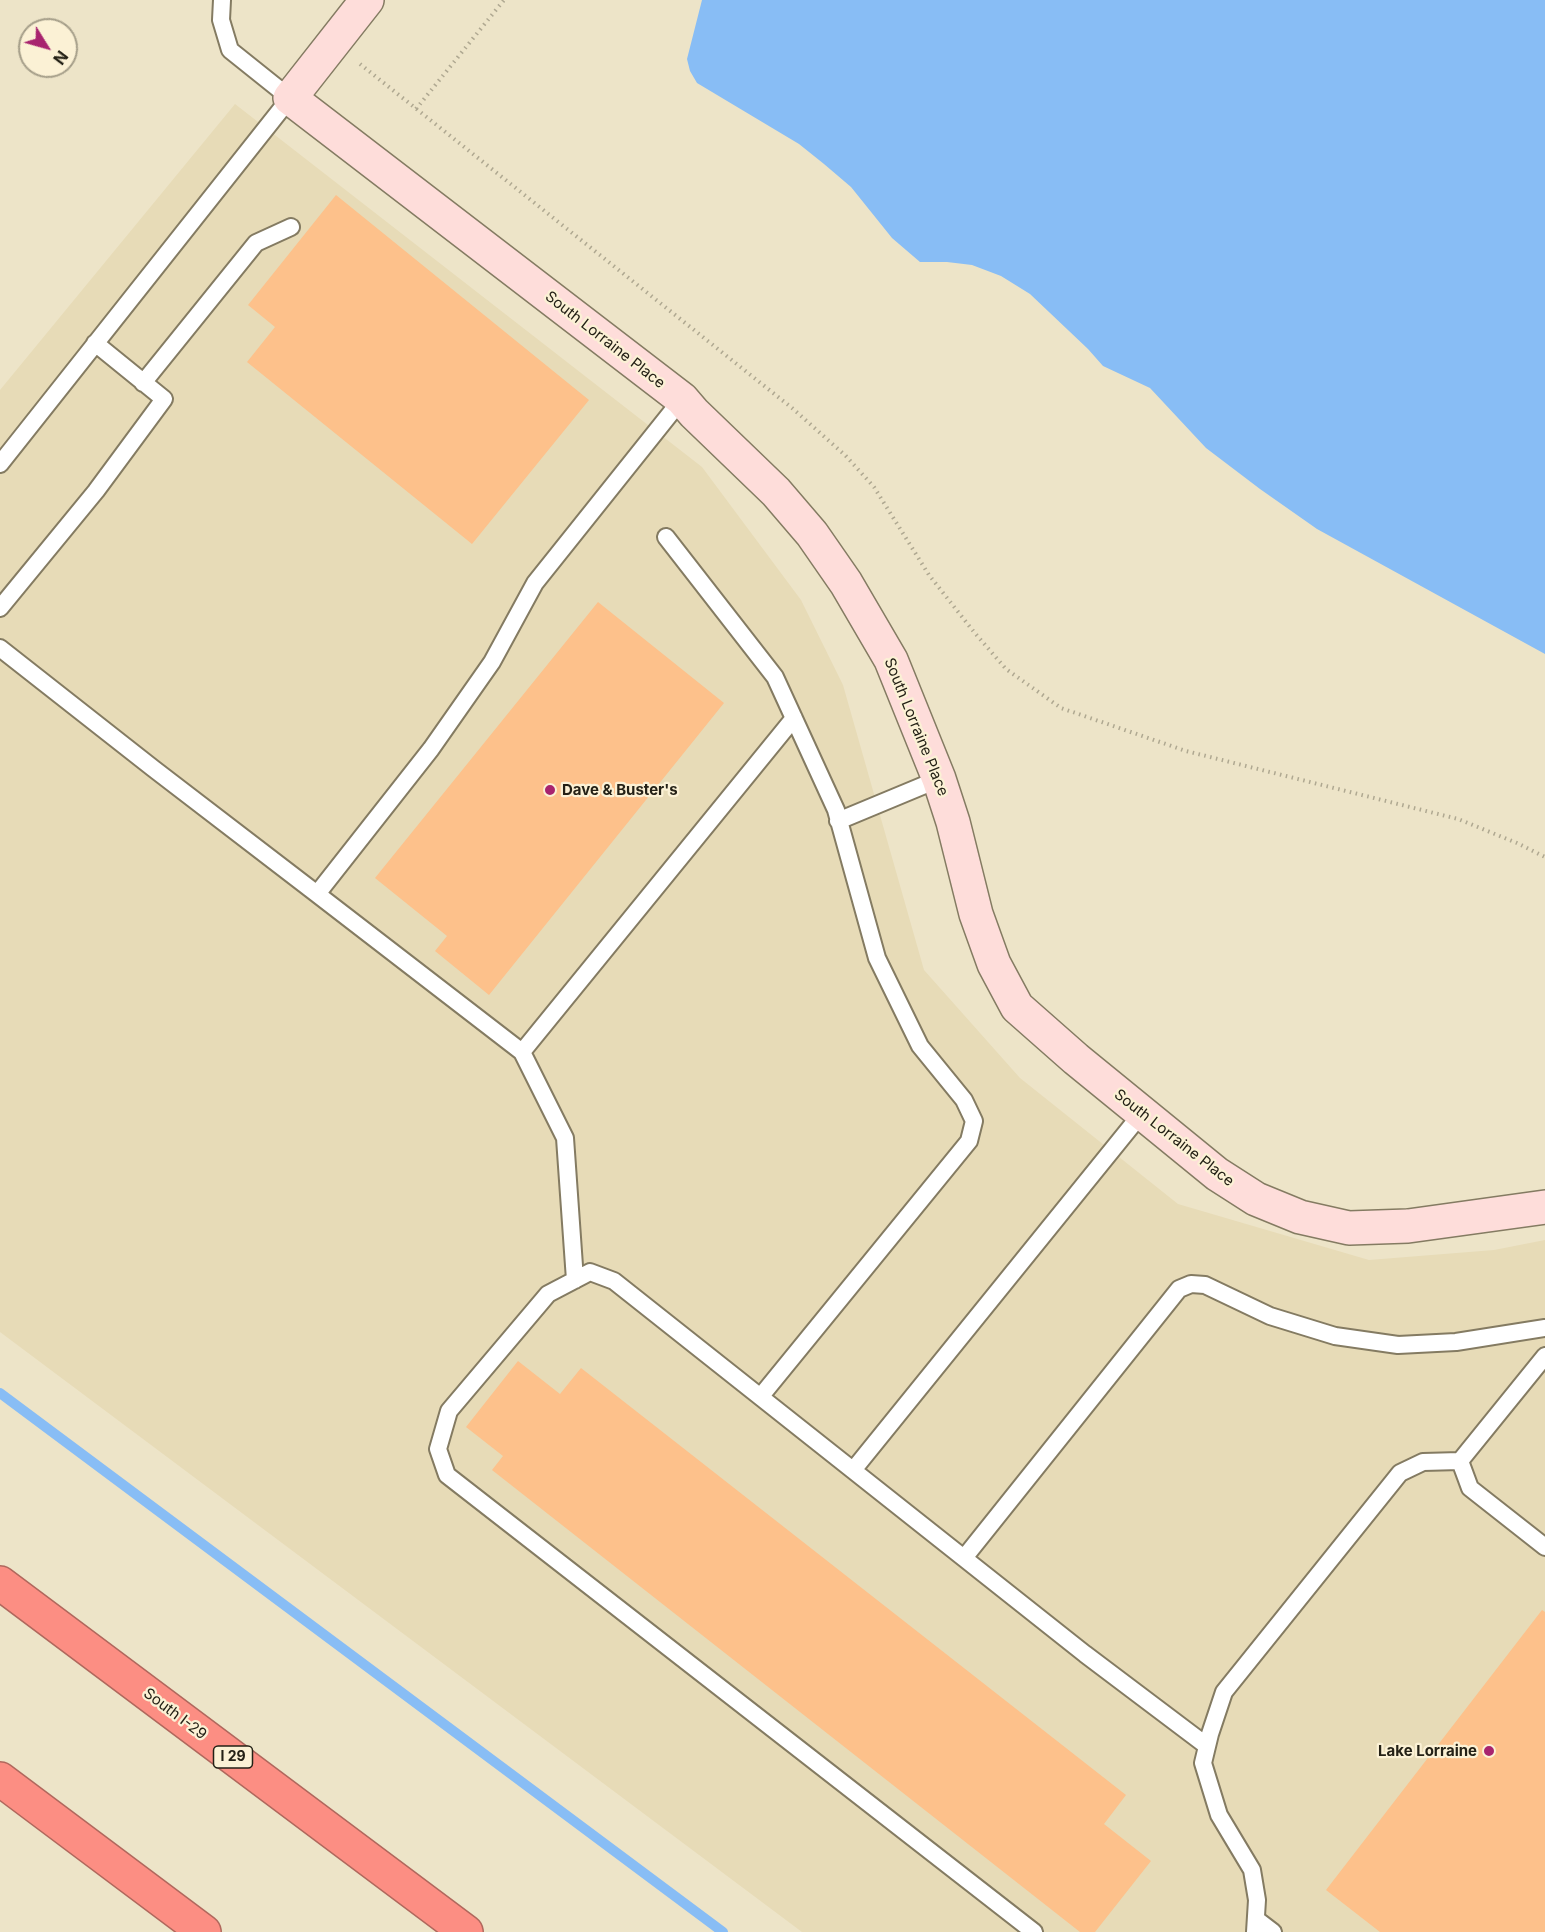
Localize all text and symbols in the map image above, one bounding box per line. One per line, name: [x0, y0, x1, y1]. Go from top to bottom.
north arrow: [18, 18, 78, 78]
text: N: [49, 47, 72, 69]
street label: South Lorraine Place: [541, 288, 669, 392]
street label: South Lorraine Place: [880, 655, 952, 799]
place label: Dave & Buster's: [562, 781, 678, 799]
marker: Dave & Buster's: [543, 783, 557, 797]
street label: South Lorraine Place: [1110, 1086, 1238, 1190]
street label: South I-29: [140, 1684, 210, 1744]
place label: Lake Lorraine: [1378, 1742, 1477, 1760]
marker: Lake Lorraine: [1482, 1744, 1496, 1758]
road number: I 29: [214, 1746, 252, 1768]

